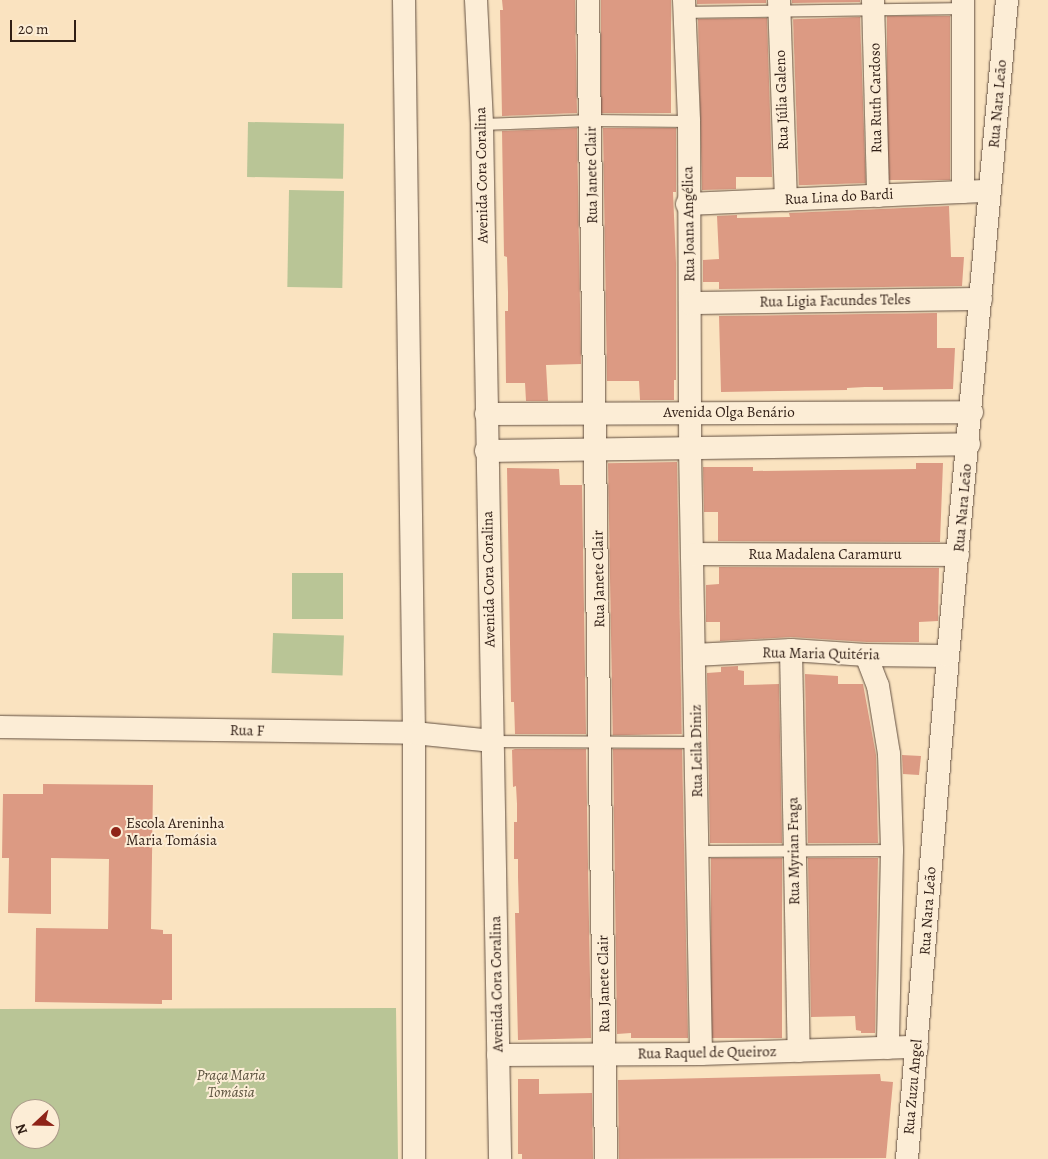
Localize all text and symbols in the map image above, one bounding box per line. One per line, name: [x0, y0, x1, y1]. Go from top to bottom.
scale bar: [12, 10, 79, 42]
text: 20 m: [18, 19, 49, 39]
street label: Rua Ruth Cardoso: [866, 43, 886, 153]
street label: Rua Júlia Galeno: [771, 50, 793, 150]
street label: Rua Nara Leão: [985, 59, 1011, 149]
street label: Avenida Cora Coralina: [472, 107, 492, 243]
street label: Rua Janete Clair: [582, 126, 602, 224]
street label: Rua Joana Angélica: [679, 166, 699, 282]
street label: Rua Lina do Bardi: [784, 185, 894, 209]
street label: Rua Ligia Facundes Teles: [759, 291, 911, 311]
street label: Avenida Olga Benário: [663, 404, 795, 422]
street label: Rua Nara Leão: [950, 463, 976, 553]
street label: Avenida Cora Coralina: [479, 511, 499, 647]
street label: Rua Janete Clair: [589, 530, 609, 628]
street label: Rua Madalena Caramuru: [748, 546, 902, 564]
street label: Rua Maria Quitéria: [762, 644, 880, 664]
street label: Rua Leila Diniz: [687, 704, 707, 798]
street label: Rua F: [230, 722, 264, 740]
street label: Rua Myrian Fraga: [784, 797, 804, 905]
place label: Escola Areninha Maria Tomásia: [126, 814, 225, 849]
marker: Escola Areninha Maria Tomásia: [110, 826, 122, 838]
street label: Rua Nara Leão: [916, 866, 940, 956]
street label: Avenida Cora Coralina: [487, 916, 507, 1052]
street label: Rua Janete Clair: [594, 935, 614, 1033]
street label: Rua Zuzu Angel: [900, 1038, 926, 1136]
street label: Rua Raquel de Queiroz: [637, 1043, 777, 1063]
park label: Praça Maria Tomásia: [197, 1066, 265, 1101]
north arrow: [10, 1099, 60, 1149]
text: N: [11, 1121, 32, 1137]

